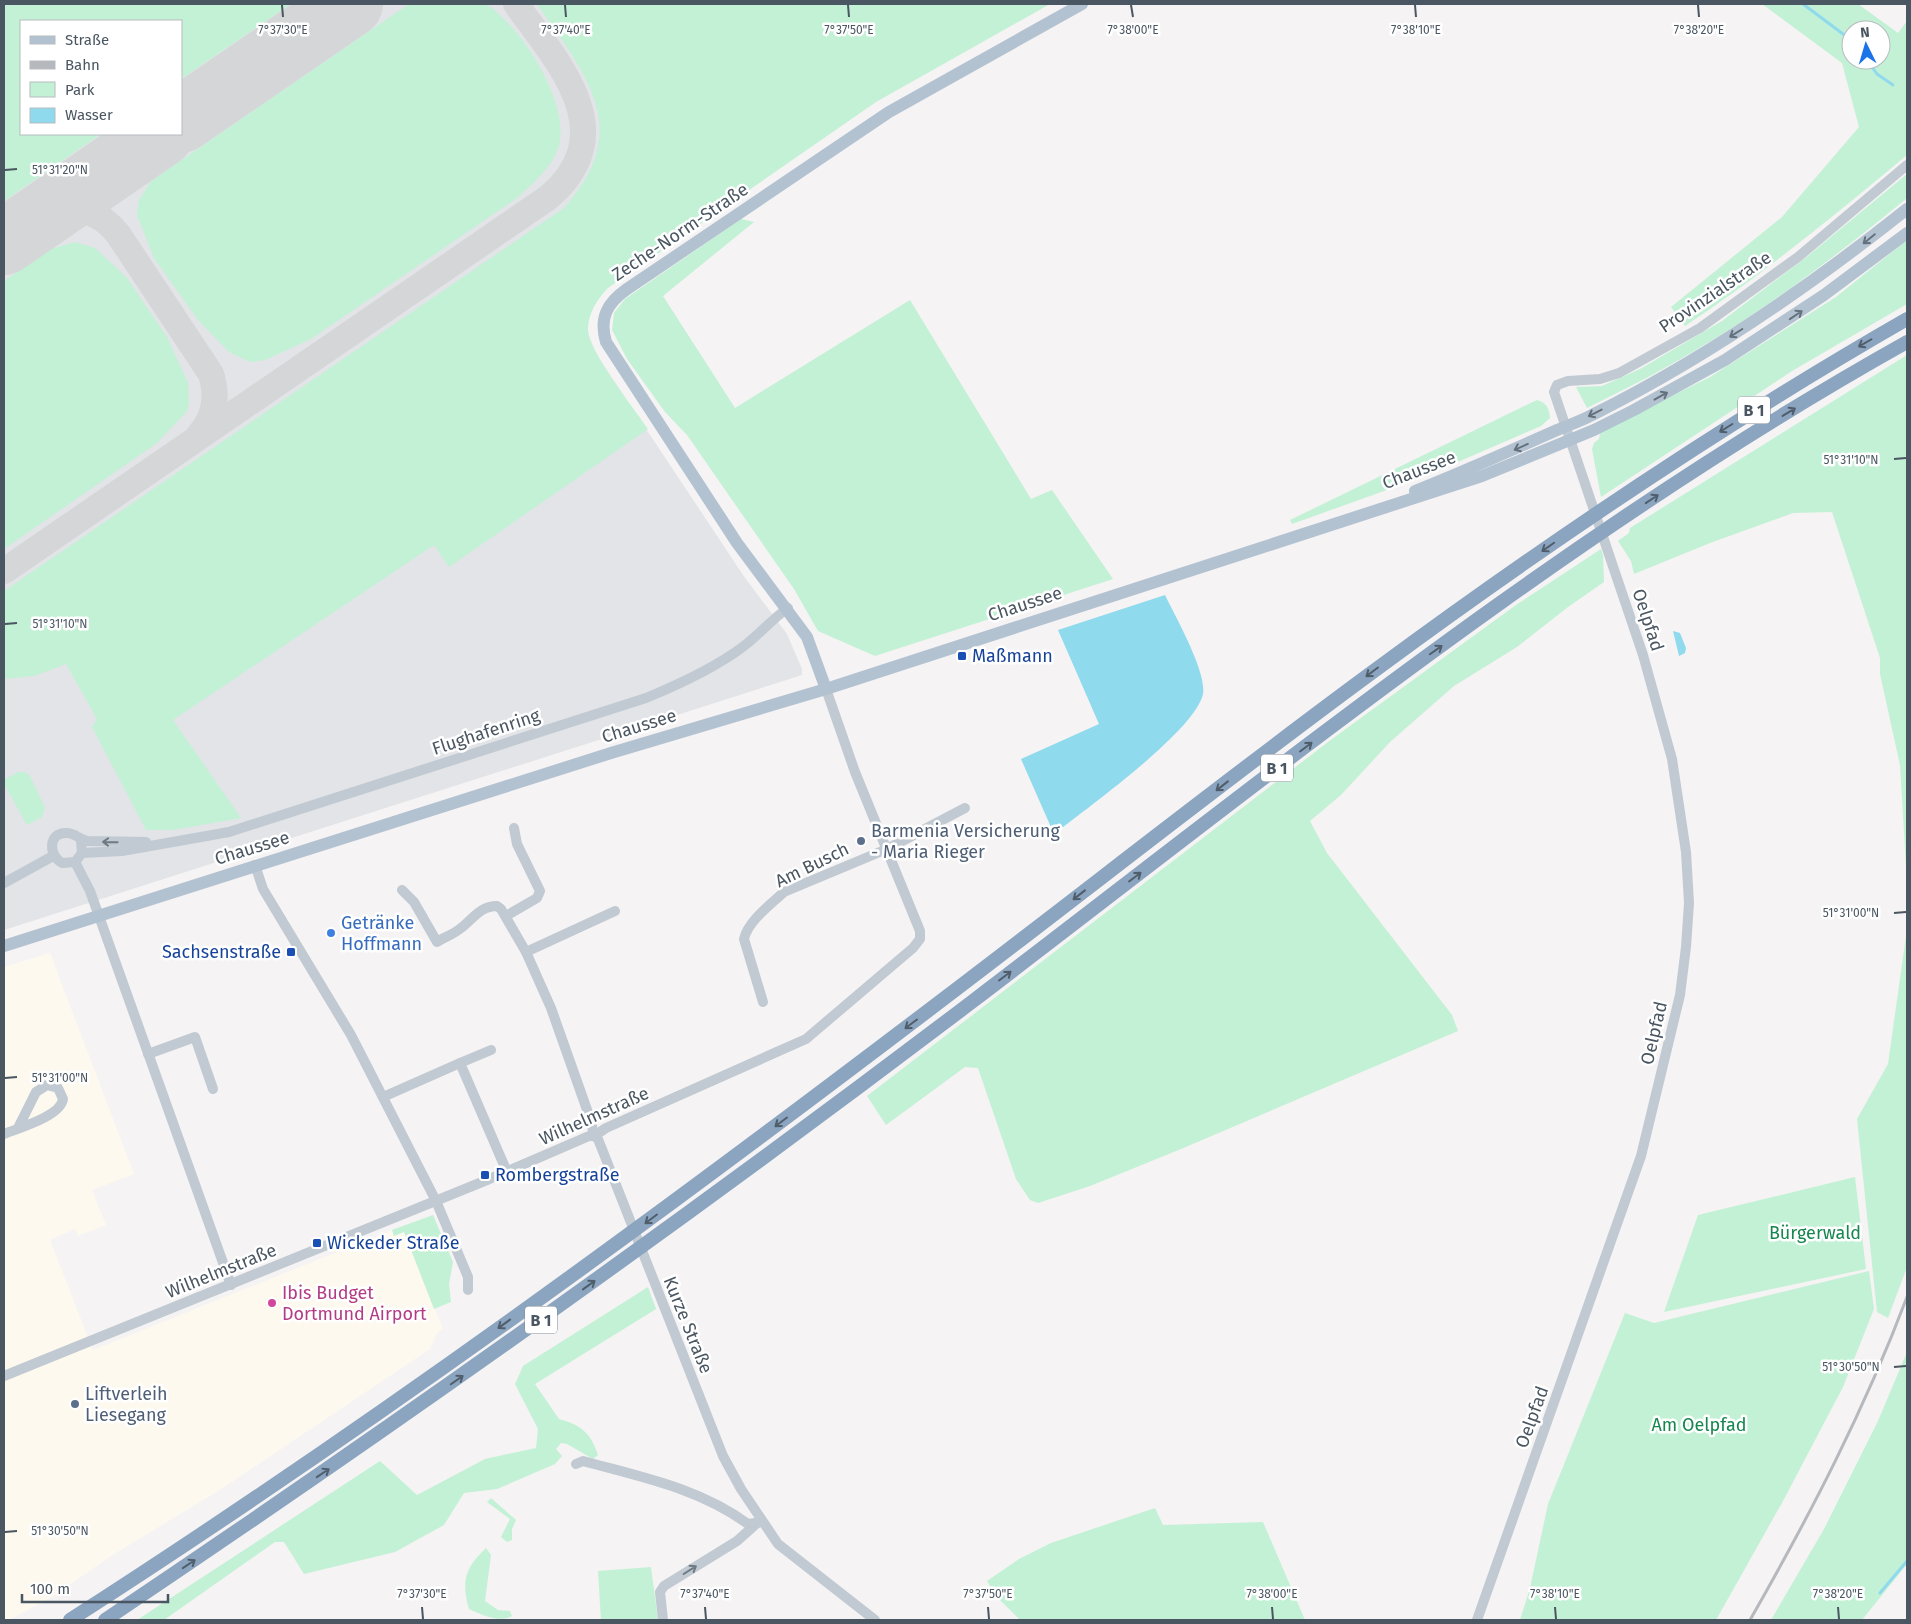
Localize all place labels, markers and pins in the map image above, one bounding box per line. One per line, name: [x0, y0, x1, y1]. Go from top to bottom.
place label: Maßmann: [972, 645, 1053, 667]
marker: Maßmann: [956, 650, 968, 662]
place label: Barmenia Versicherung - Maria Rieger: [871, 820, 1061, 863]
marker: Barmenia Versicherung - Maria Rieger: [855, 835, 867, 847]
place label: Getränke Hoffmann: [341, 912, 422, 955]
marker: Getränke Hoffmann: [325, 927, 337, 939]
place label: Sachsenstraße: [162, 941, 281, 963]
marker: Sachsenstraße: [285, 946, 297, 958]
place label: Rombergstraße: [495, 1164, 619, 1186]
marker: Rombergstraße: [479, 1169, 491, 1181]
place label: Wickeder Straße: [327, 1232, 460, 1254]
marker: Wickeder Straße: [311, 1237, 323, 1249]
place label: Ibis Budget Dortmund Airport: [282, 1282, 427, 1325]
marker: Ibis Budget Dortmund Airport: [266, 1297, 278, 1309]
place label: Liftverleih Liesegang: [85, 1383, 168, 1426]
marker: Liftverleih Liesegang: [69, 1398, 81, 1410]

